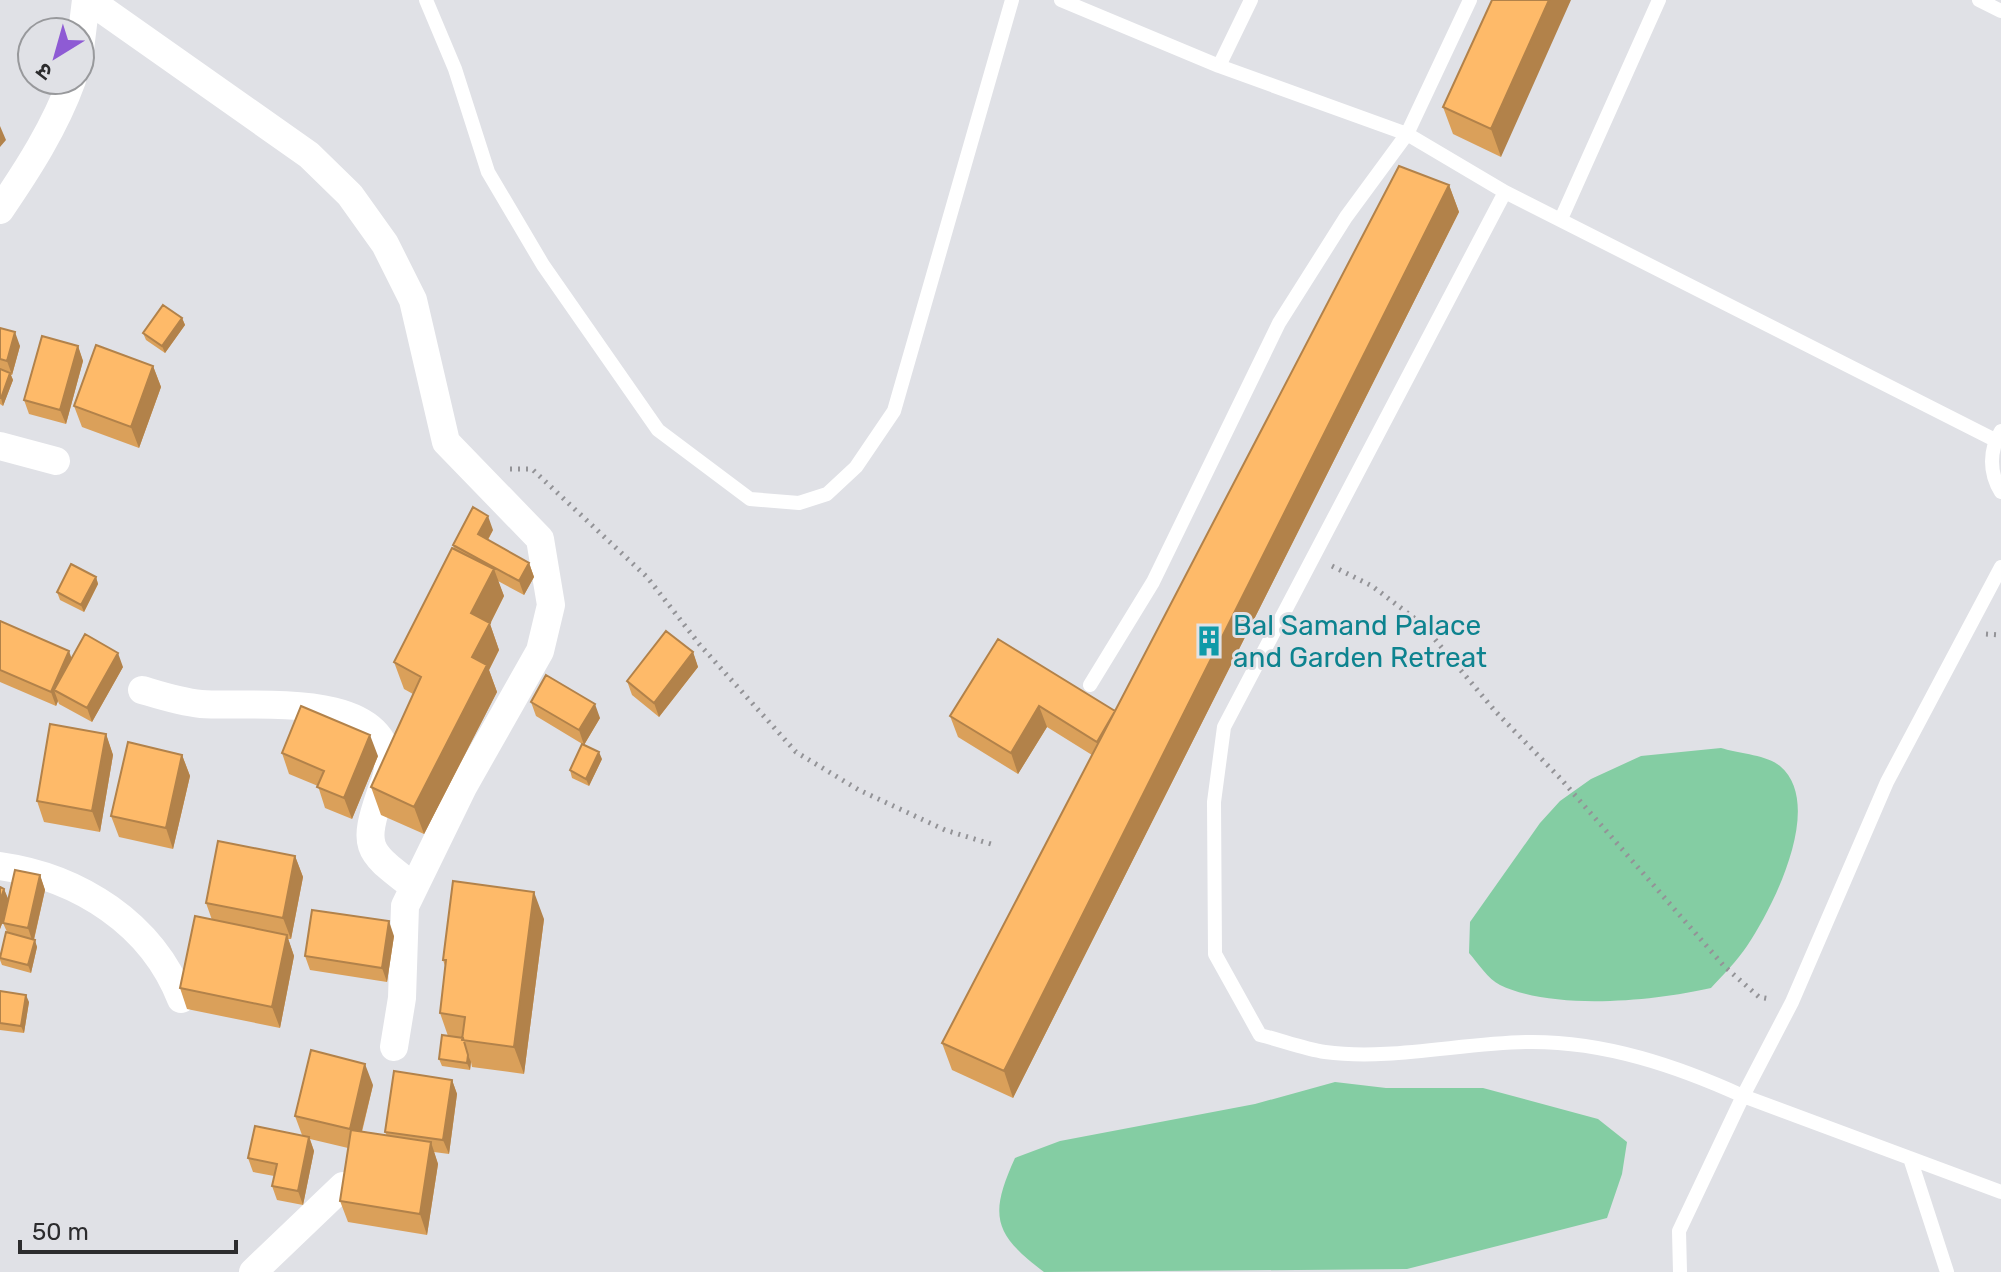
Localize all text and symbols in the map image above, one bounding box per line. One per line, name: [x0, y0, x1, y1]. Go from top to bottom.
north arrow: [16, 16, 96, 96]
text: उ: [30, 56, 58, 86]
place label: Bal Samand Palace and Garden Retreat: [1233, 609, 1487, 674]
building icon: Bal Samand Palace and Garden Retreat: [1192, 624, 1226, 658]
scale bar: [20, 1204, 236, 1254]
text: 50 m: [32, 1218, 89, 1246]

